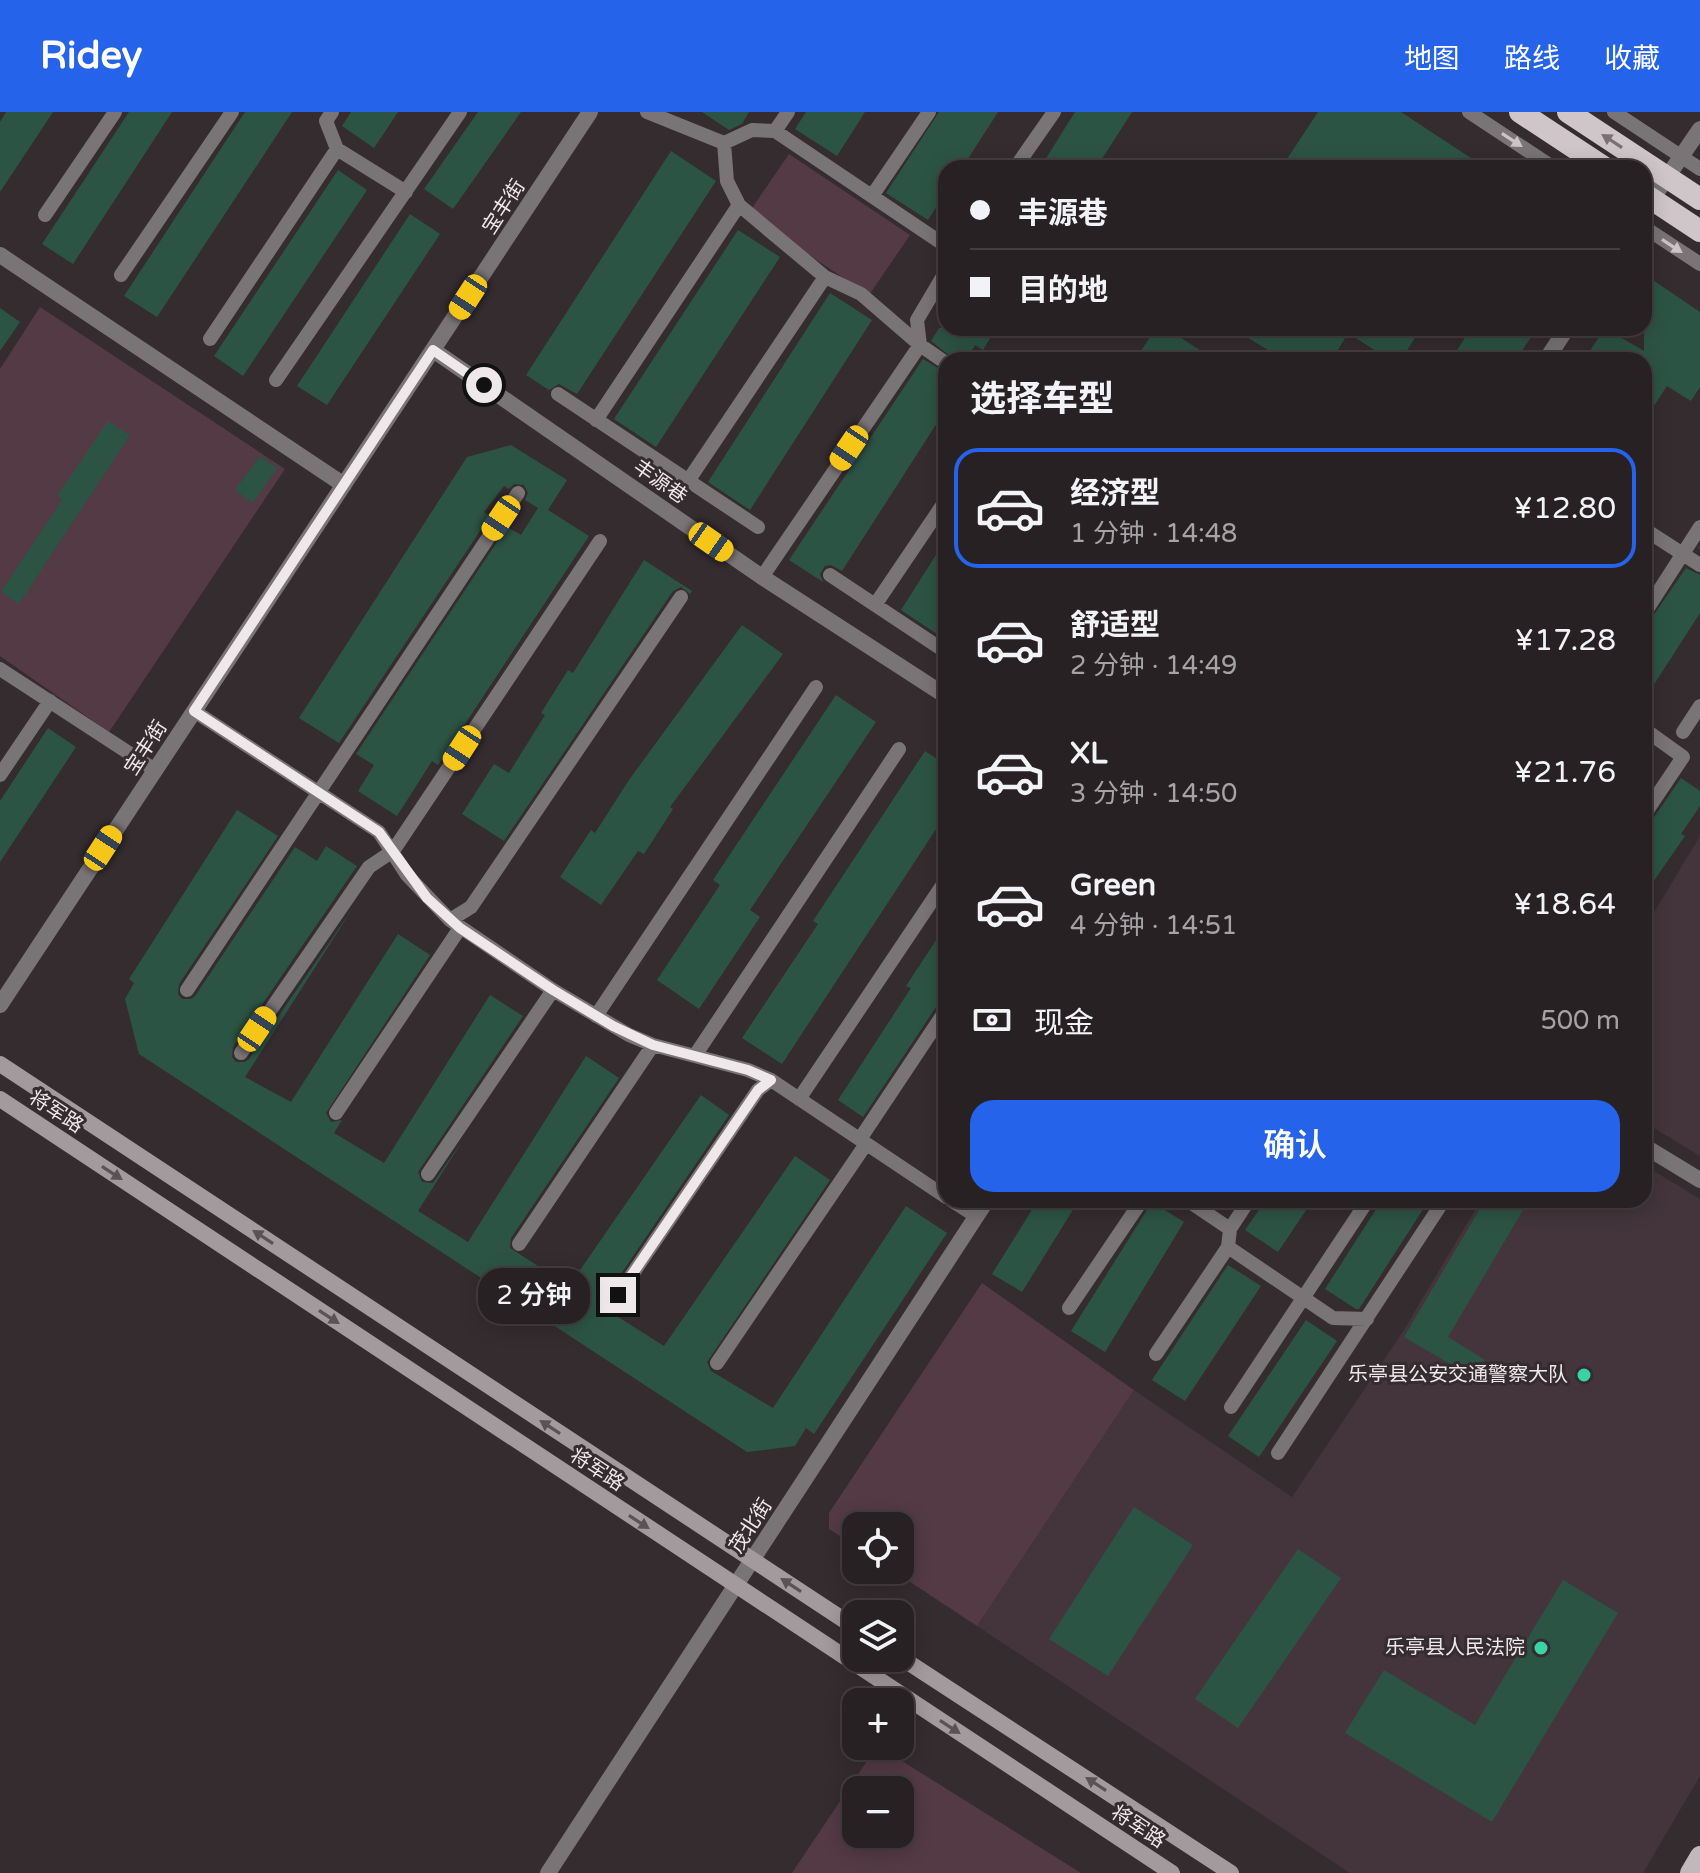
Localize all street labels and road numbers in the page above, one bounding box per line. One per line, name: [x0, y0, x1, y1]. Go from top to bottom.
street label: 宝丰街: [478, 175, 530, 239]
street label: 丰源巷: [629, 455, 691, 509]
street label: 宝丰街: [120, 716, 172, 780]
street label: 将军路: [24, 1086, 88, 1138]
street label: 将军路: [565, 1444, 629, 1496]
street label: 茂北街: [725, 1494, 777, 1558]
street label: 将军路: [1106, 1801, 1170, 1853]

